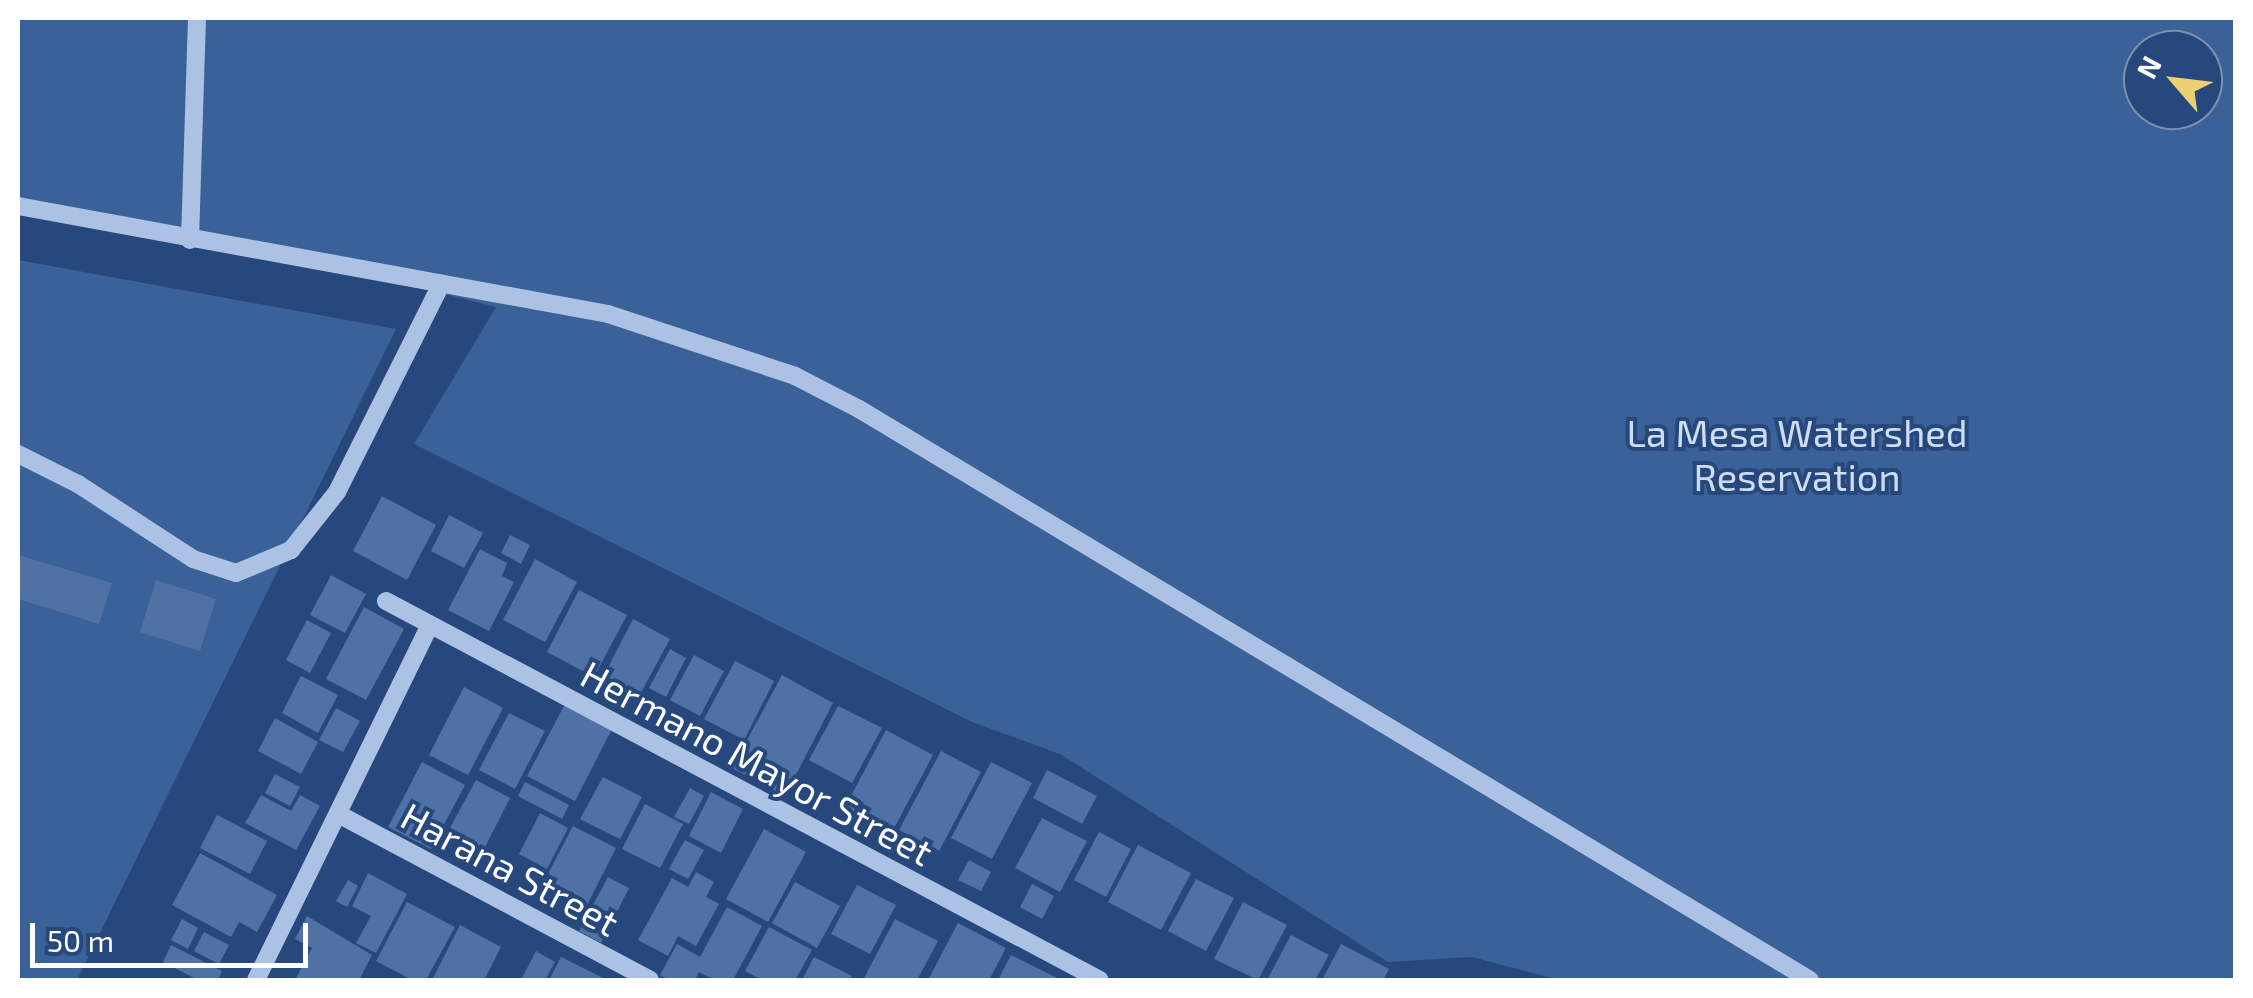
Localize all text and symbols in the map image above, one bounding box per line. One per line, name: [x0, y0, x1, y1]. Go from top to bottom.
north arrow: [2123, 30, 2223, 130]
text: N: [2129, 50, 2168, 84]
park label: La Mesa Watershed Reservation: [1626, 410, 1968, 499]
street label: Hermano Mayor Street: [573, 651, 941, 875]
street label: Harana Street: [394, 793, 626, 945]
scale bar: [35, 903, 312, 965]
text: 50 m: [47, 922, 114, 958]

